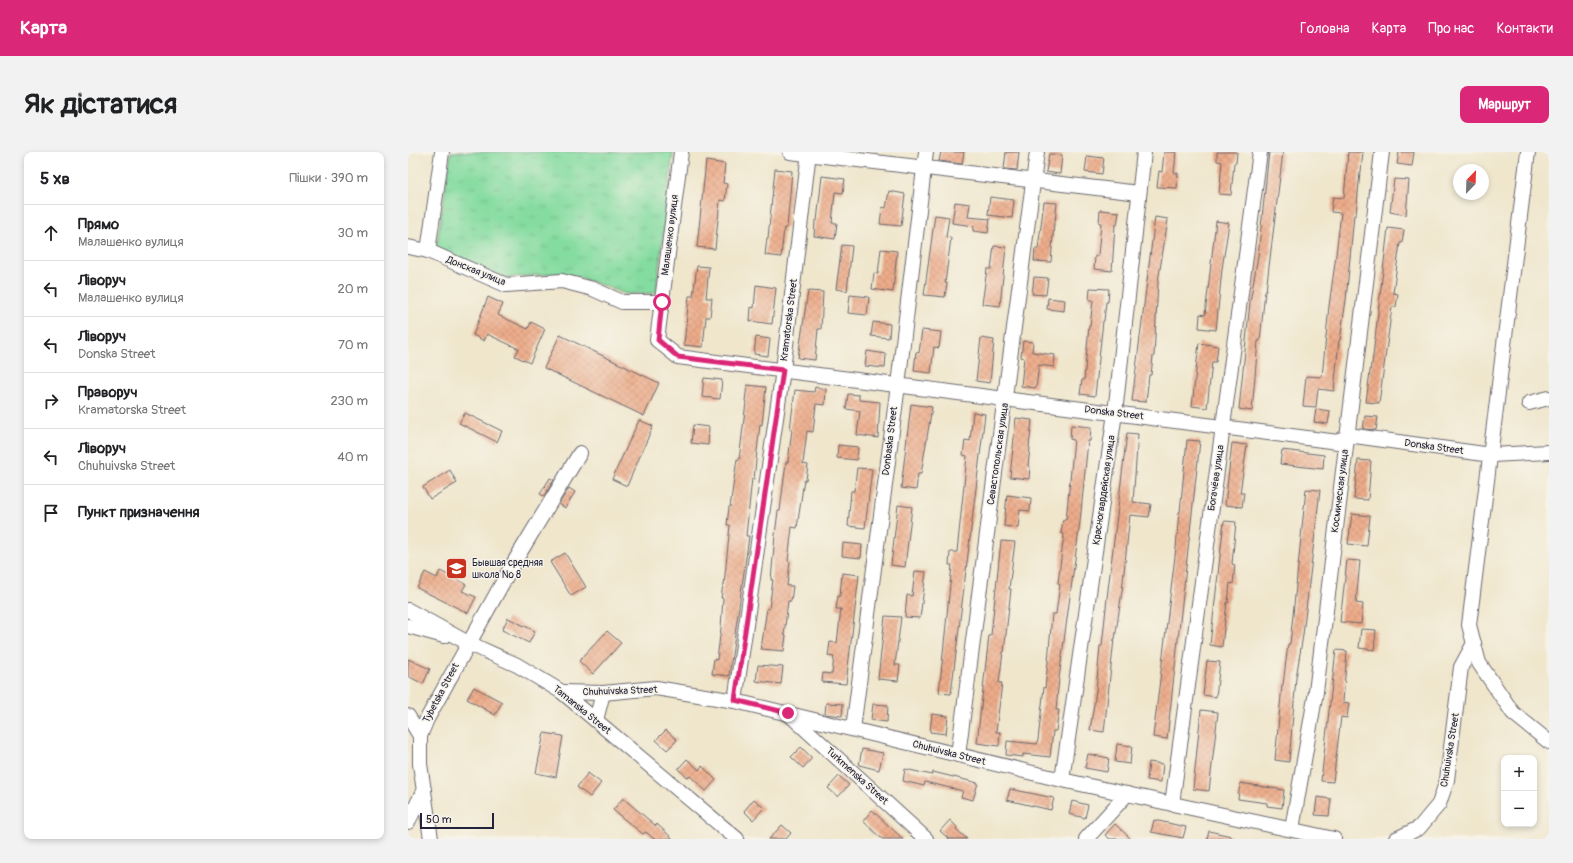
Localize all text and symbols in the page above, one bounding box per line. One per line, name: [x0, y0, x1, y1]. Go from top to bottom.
text: Карта: [20, 16, 67, 40]
text: Головна: [1300, 20, 1350, 37]
text: Карта: [1372, 20, 1406, 37]
text: Про нас: [1428, 20, 1474, 37]
text: Контакти: [1496, 20, 1553, 37]
button: Маршрут: [1460, 86, 1549, 123]
text: Як дістатися: [24, 87, 177, 122]
north arrow: [1453, 164, 1489, 200]
text: 5 хв: [40, 168, 70, 189]
text: Пішки · 390 m: [289, 170, 368, 186]
street label: Малашенко вулиця: [659, 194, 681, 276]
text: Прямо: [78, 215, 119, 234]
icon: ahead: [40, 222, 62, 244]
text: 30 m: [338, 225, 368, 241]
text: Малашенко вулиця: [78, 234, 184, 250]
street label: Донская улица: [444, 253, 508, 288]
text: Ліворуч: [78, 271, 126, 290]
street label: Kramatorska Street: [778, 277, 800, 362]
icon: left: [40, 278, 62, 300]
text: 20 m: [337, 281, 368, 297]
text: Малашенко вулиця: [78, 290, 184, 306]
route start: [653, 293, 671, 311]
text: Ліворуч: [78, 327, 126, 346]
icon: left: [40, 334, 62, 356]
text: 70 m: [338, 337, 368, 353]
text: Donska Street: [78, 346, 155, 362]
text: Праворуч: [78, 383, 138, 402]
icon: right: [40, 390, 62, 412]
text: 230 m: [331, 393, 368, 409]
text: Kramatorska Street: [78, 402, 186, 418]
street label: Севастопольская улица: [985, 402, 1011, 506]
street label: Donska Street: [1084, 403, 1145, 423]
street label: Donbaska Street: [880, 405, 900, 476]
street label: Красногвардейская улица: [1090, 434, 1118, 546]
street label: Donska Street: [1404, 437, 1465, 457]
text: Ліворуч: [78, 439, 126, 458]
street label: Богачёва улица: [1205, 444, 1227, 512]
icon: left: [40, 446, 62, 468]
street label: Космическая улица: [1329, 448, 1351, 533]
text: 40 m: [337, 449, 368, 465]
text: Chuhuivska Street: [78, 458, 175, 474]
icon: arrive: [40, 502, 62, 524]
text: Пункт призначення: [78, 503, 199, 522]
school or university icon: Бывшая средняя школа № 8: [444, 556, 470, 582]
place label: Бывшая средняя школа № 8: [472, 557, 543, 581]
street label: Tybetska Street: [420, 660, 462, 725]
street label: Tamanska Street: [551, 683, 614, 738]
street label: Chuhuivska Street: [582, 684, 659, 698]
route end: [779, 704, 797, 722]
street label: Chuhuivska Street: [1438, 711, 1462, 788]
street label: Chuhuivska Street: [911, 738, 988, 768]
street label: Turkmenska Street: [823, 745, 891, 808]
map controls: [1501, 755, 1537, 827]
button: +: [1501, 755, 1537, 791]
button: −: [1501, 791, 1537, 827]
scale bar: [420, 811, 494, 830]
text: 50 m: [426, 813, 452, 826]

